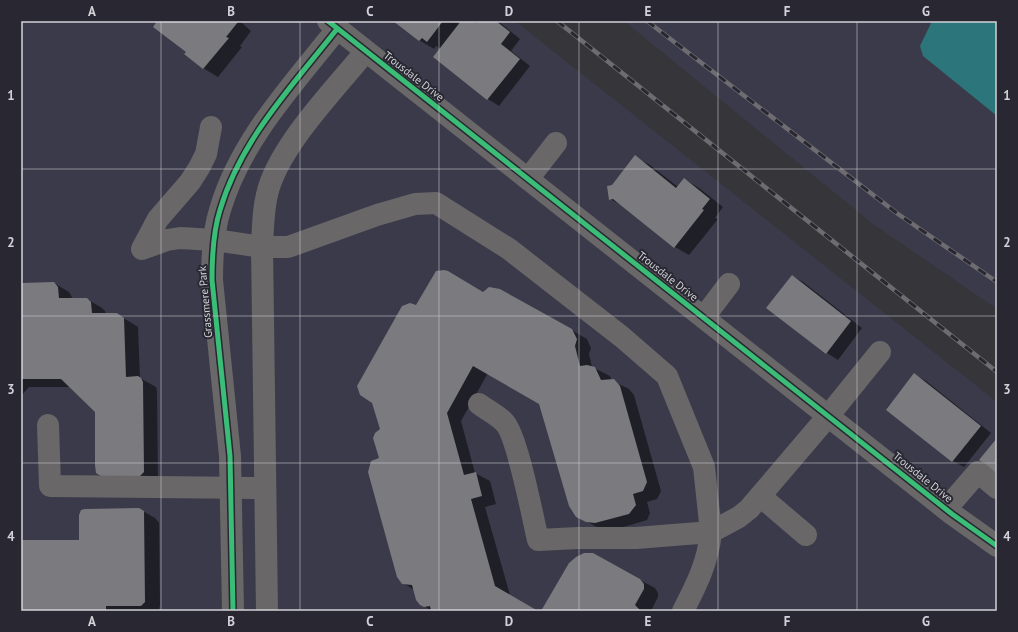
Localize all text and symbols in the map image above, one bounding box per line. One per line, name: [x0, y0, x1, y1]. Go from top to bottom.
text: A: [88, 3, 96, 20]
text: B: [227, 3, 235, 20]
text: C: [366, 3, 374, 20]
text: D: [505, 3, 513, 20]
text: E: [645, 3, 652, 20]
text: F: [784, 3, 791, 20]
text: G: [922, 3, 930, 20]
street label: Trousdale Drive: [381, 48, 447, 104]
text: 1: [7, 87, 15, 104]
text: 1: [1003, 87, 1011, 104]
text: 2: [7, 234, 15, 251]
text: 2: [1003, 234, 1011, 251]
street label: Trousdale Drive: [635, 248, 701, 304]
street label: Grassmere Park: [195, 265, 215, 339]
text: 3: [7, 381, 15, 398]
text: 3: [1003, 381, 1011, 398]
street label: Trousdale Drive: [890, 449, 956, 506]
text: 4: [7, 528, 15, 545]
text: 4: [1003, 528, 1011, 545]
text: A: [88, 613, 96, 630]
text: B: [227, 613, 235, 630]
text: C: [366, 613, 374, 630]
text: D: [505, 613, 513, 630]
text: E: [645, 613, 652, 630]
text: F: [784, 613, 791, 630]
text: G: [922, 613, 930, 630]

